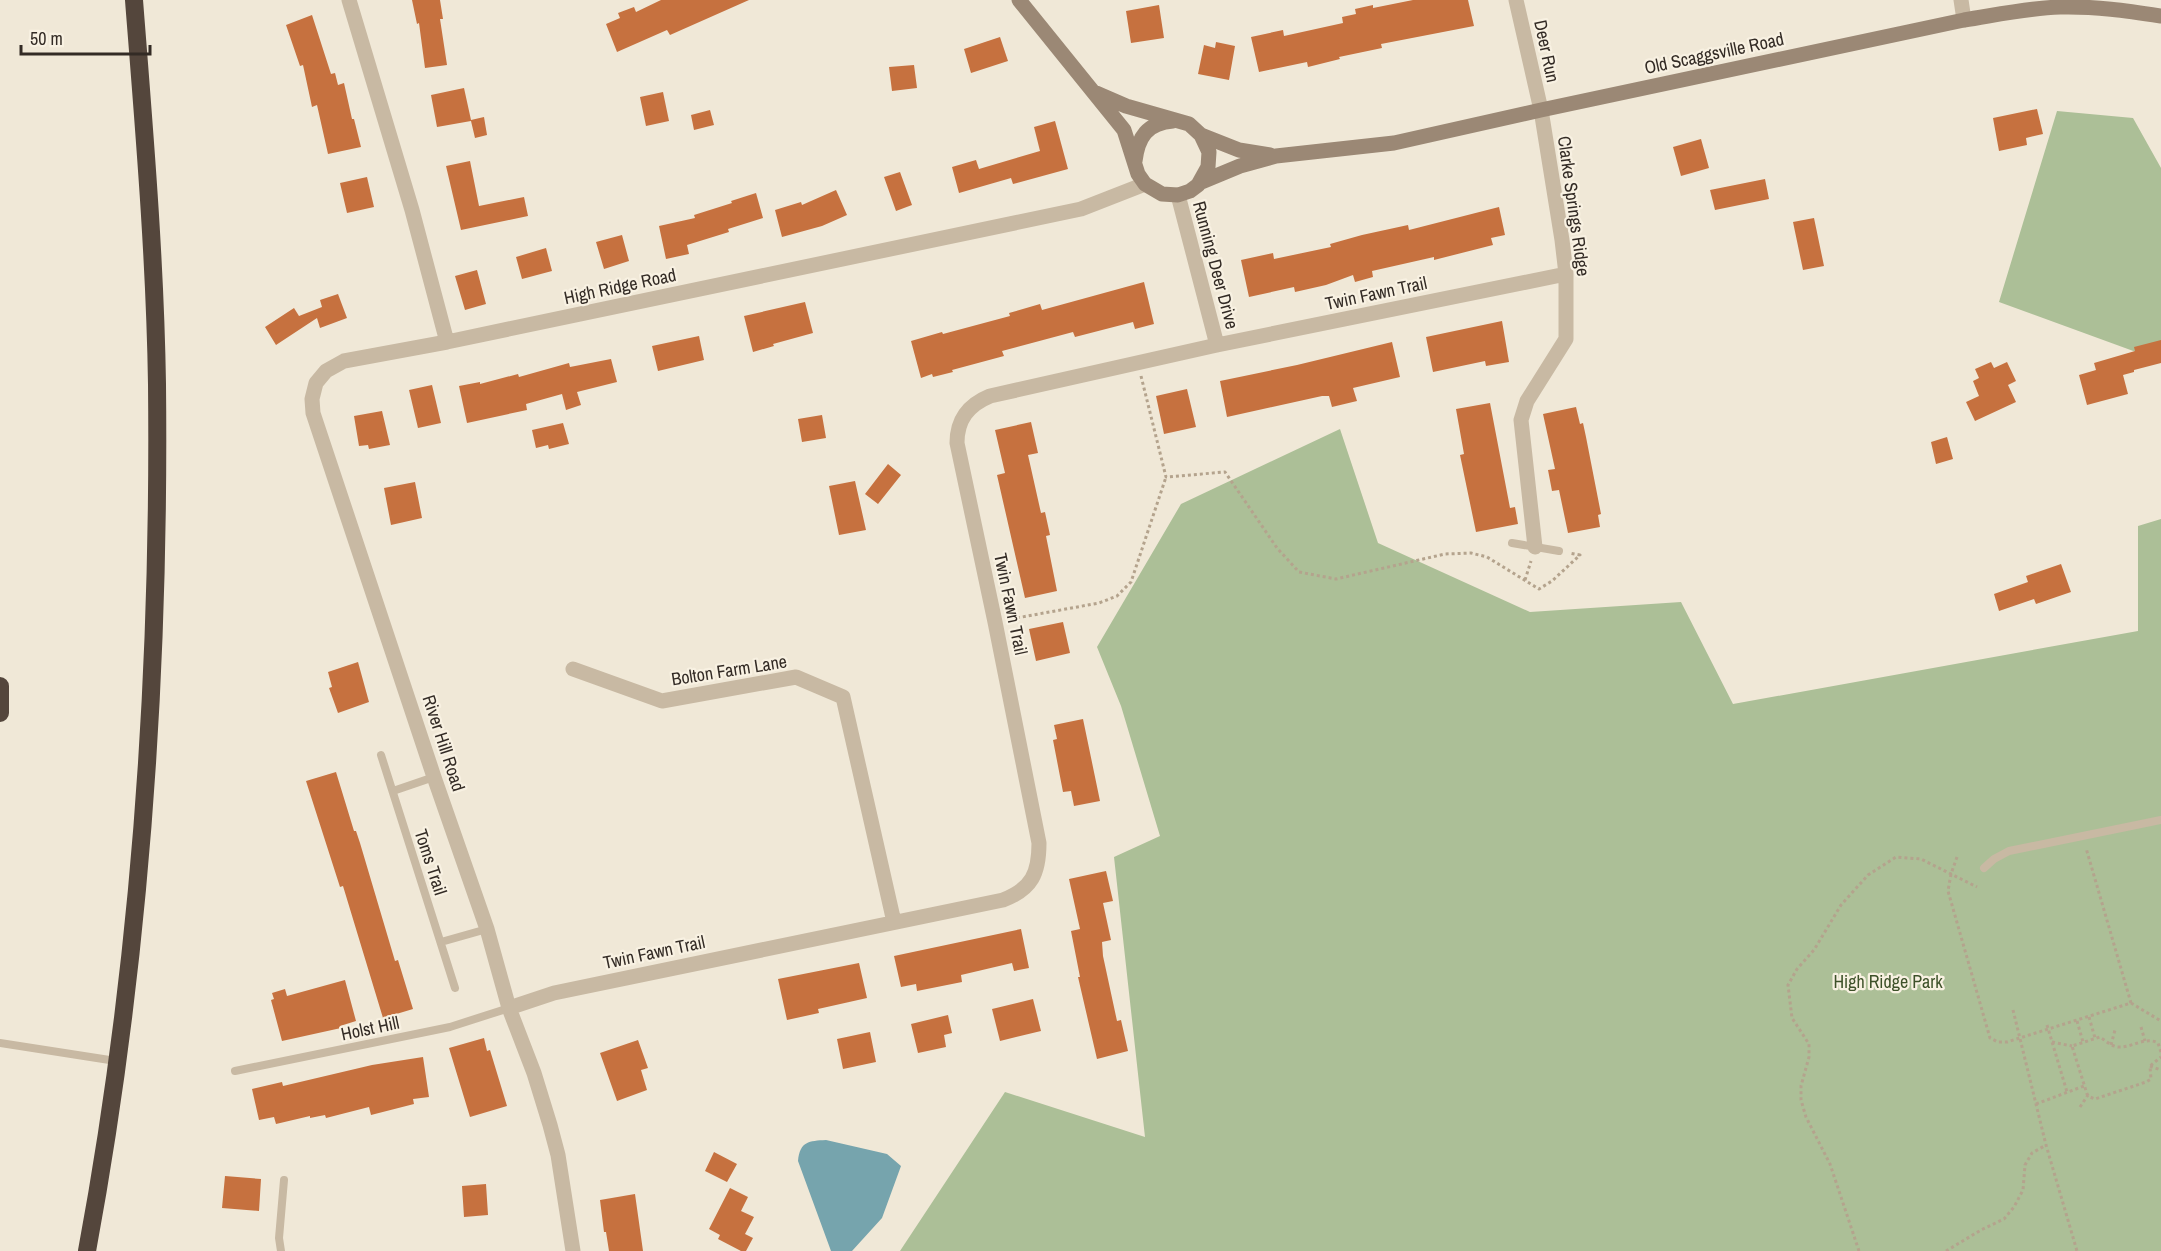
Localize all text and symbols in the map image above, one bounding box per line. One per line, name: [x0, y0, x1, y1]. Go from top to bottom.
scale bar: [21, 18, 150, 56]
street label: Deer Run: [1528, 18, 1566, 84]
text: 50 m: [30, 26, 63, 51]
street label: Old Scaggsville Road: [1642, 26, 1786, 80]
street label: Clarke Springs Ridge: [1552, 134, 1596, 278]
street label: Running Deer Drive: [1187, 198, 1245, 332]
street label: High Ridge Road: [562, 262, 678, 310]
street label: Twin Fawn Trail: [1323, 270, 1429, 316]
street label: Twin Fawn Trail: [988, 551, 1034, 657]
street label: Bolton Farm Lane: [669, 649, 789, 691]
street label: River Hill Road: [417, 692, 471, 794]
street label: Toms Trail: [409, 826, 453, 898]
street label: Twin Fawn Trail: [601, 929, 707, 975]
park label: High Ridge Park: [1833, 969, 1943, 994]
street label: Holst Hill: [339, 1010, 401, 1046]

